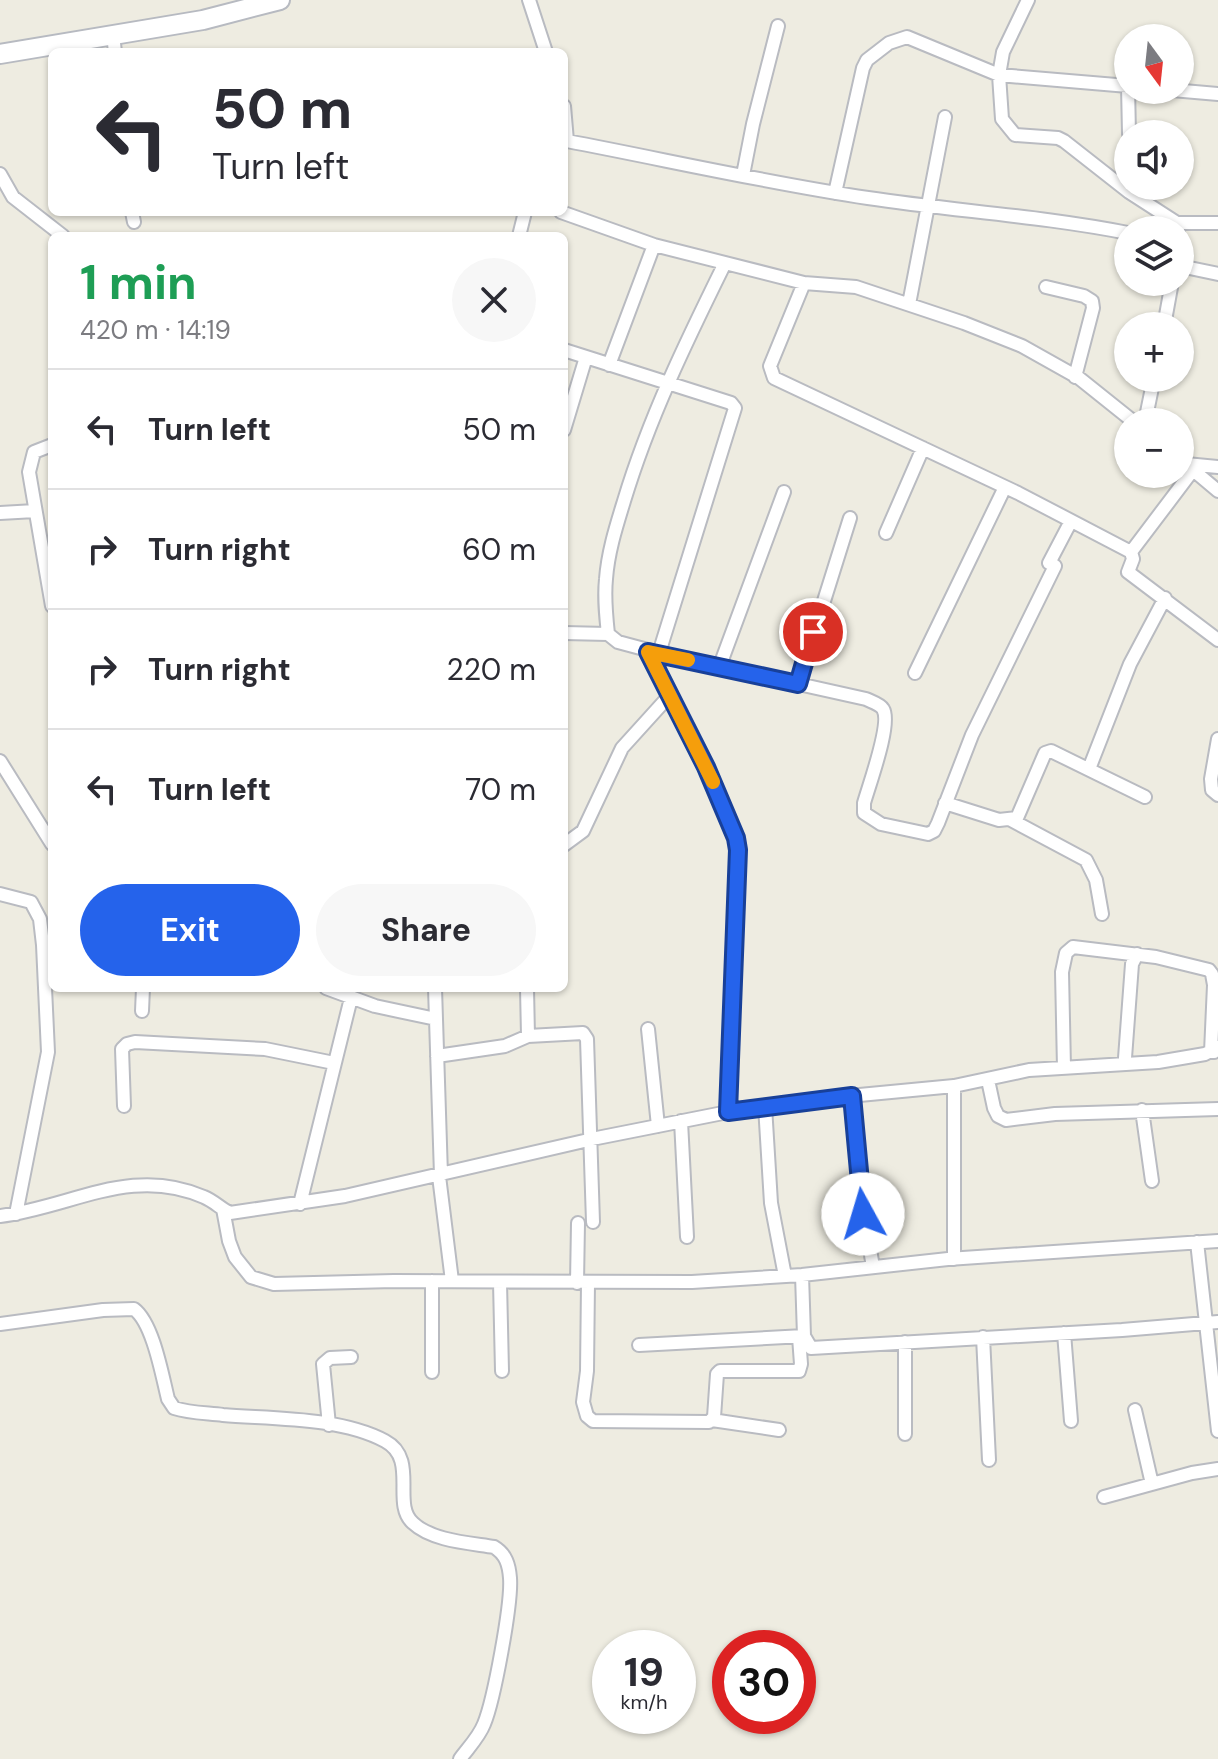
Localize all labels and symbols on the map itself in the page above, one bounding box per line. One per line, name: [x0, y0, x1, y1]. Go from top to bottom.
north arrow: [1114, 24, 1194, 104]
pin: [779, 598, 847, 666]
position arrow: [821, 1172, 905, 1256]
speed limit sign: 30: [712, 1630, 816, 1734]

